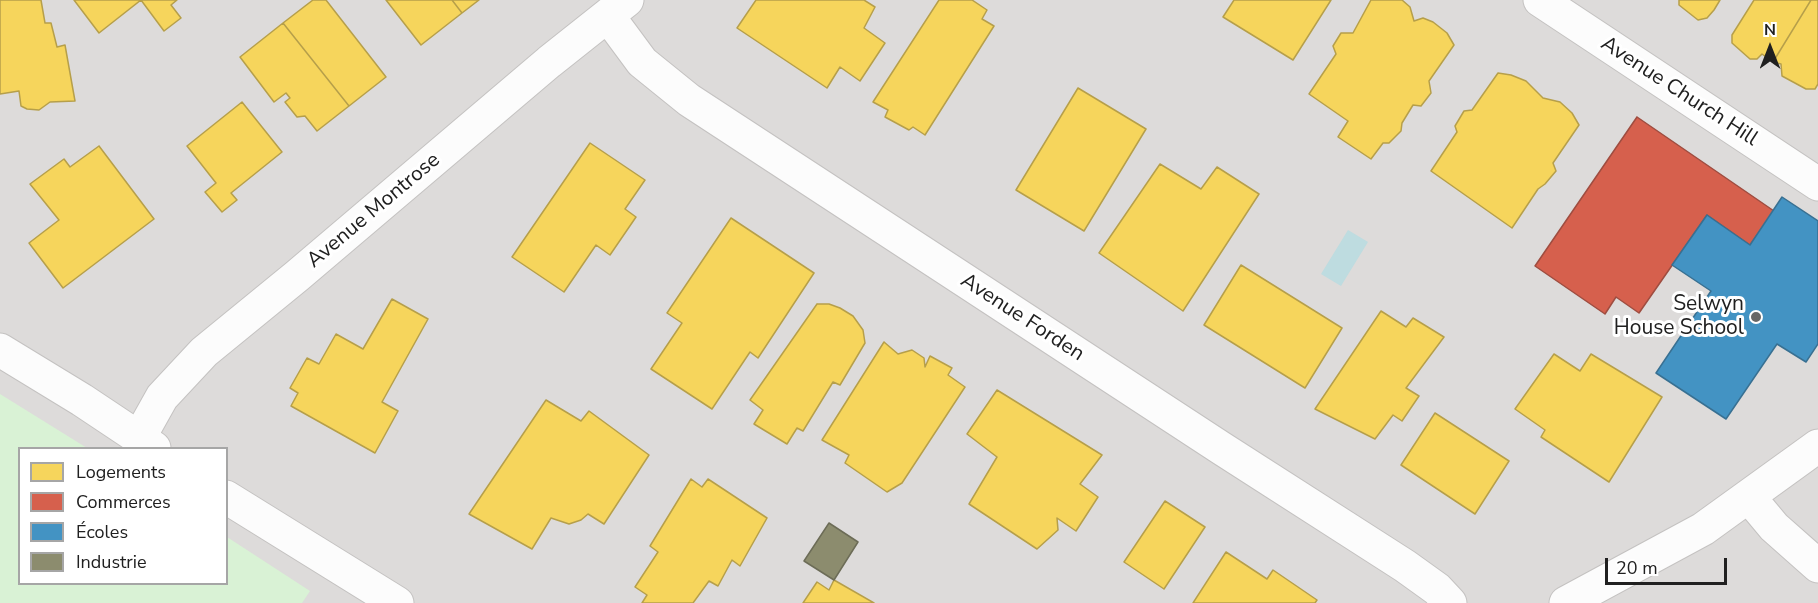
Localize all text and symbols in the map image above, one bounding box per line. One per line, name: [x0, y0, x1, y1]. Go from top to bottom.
north arrow: [1740, 18, 1800, 78]
text: N: [1764, 19, 1776, 41]
street label: Avenue Church Hill: [1596, 32, 1762, 152]
street label: Avenue Montrose: [302, 148, 446, 274]
street label: Avenue Forden: [955, 269, 1089, 367]
place label: Selwyn House School: [1614, 292, 1744, 342]
marker: Selwyn House School: [1749, 310, 1763, 324]
legend: [18, 447, 228, 585]
text: Logements: [76, 460, 166, 484]
text: Commerces: [76, 490, 171, 514]
text: Écoles: [76, 520, 128, 544]
scale bar: [1608, 546, 1730, 584]
text: Industrie: [76, 550, 147, 574]
text: 20 m: [1616, 556, 1658, 580]

